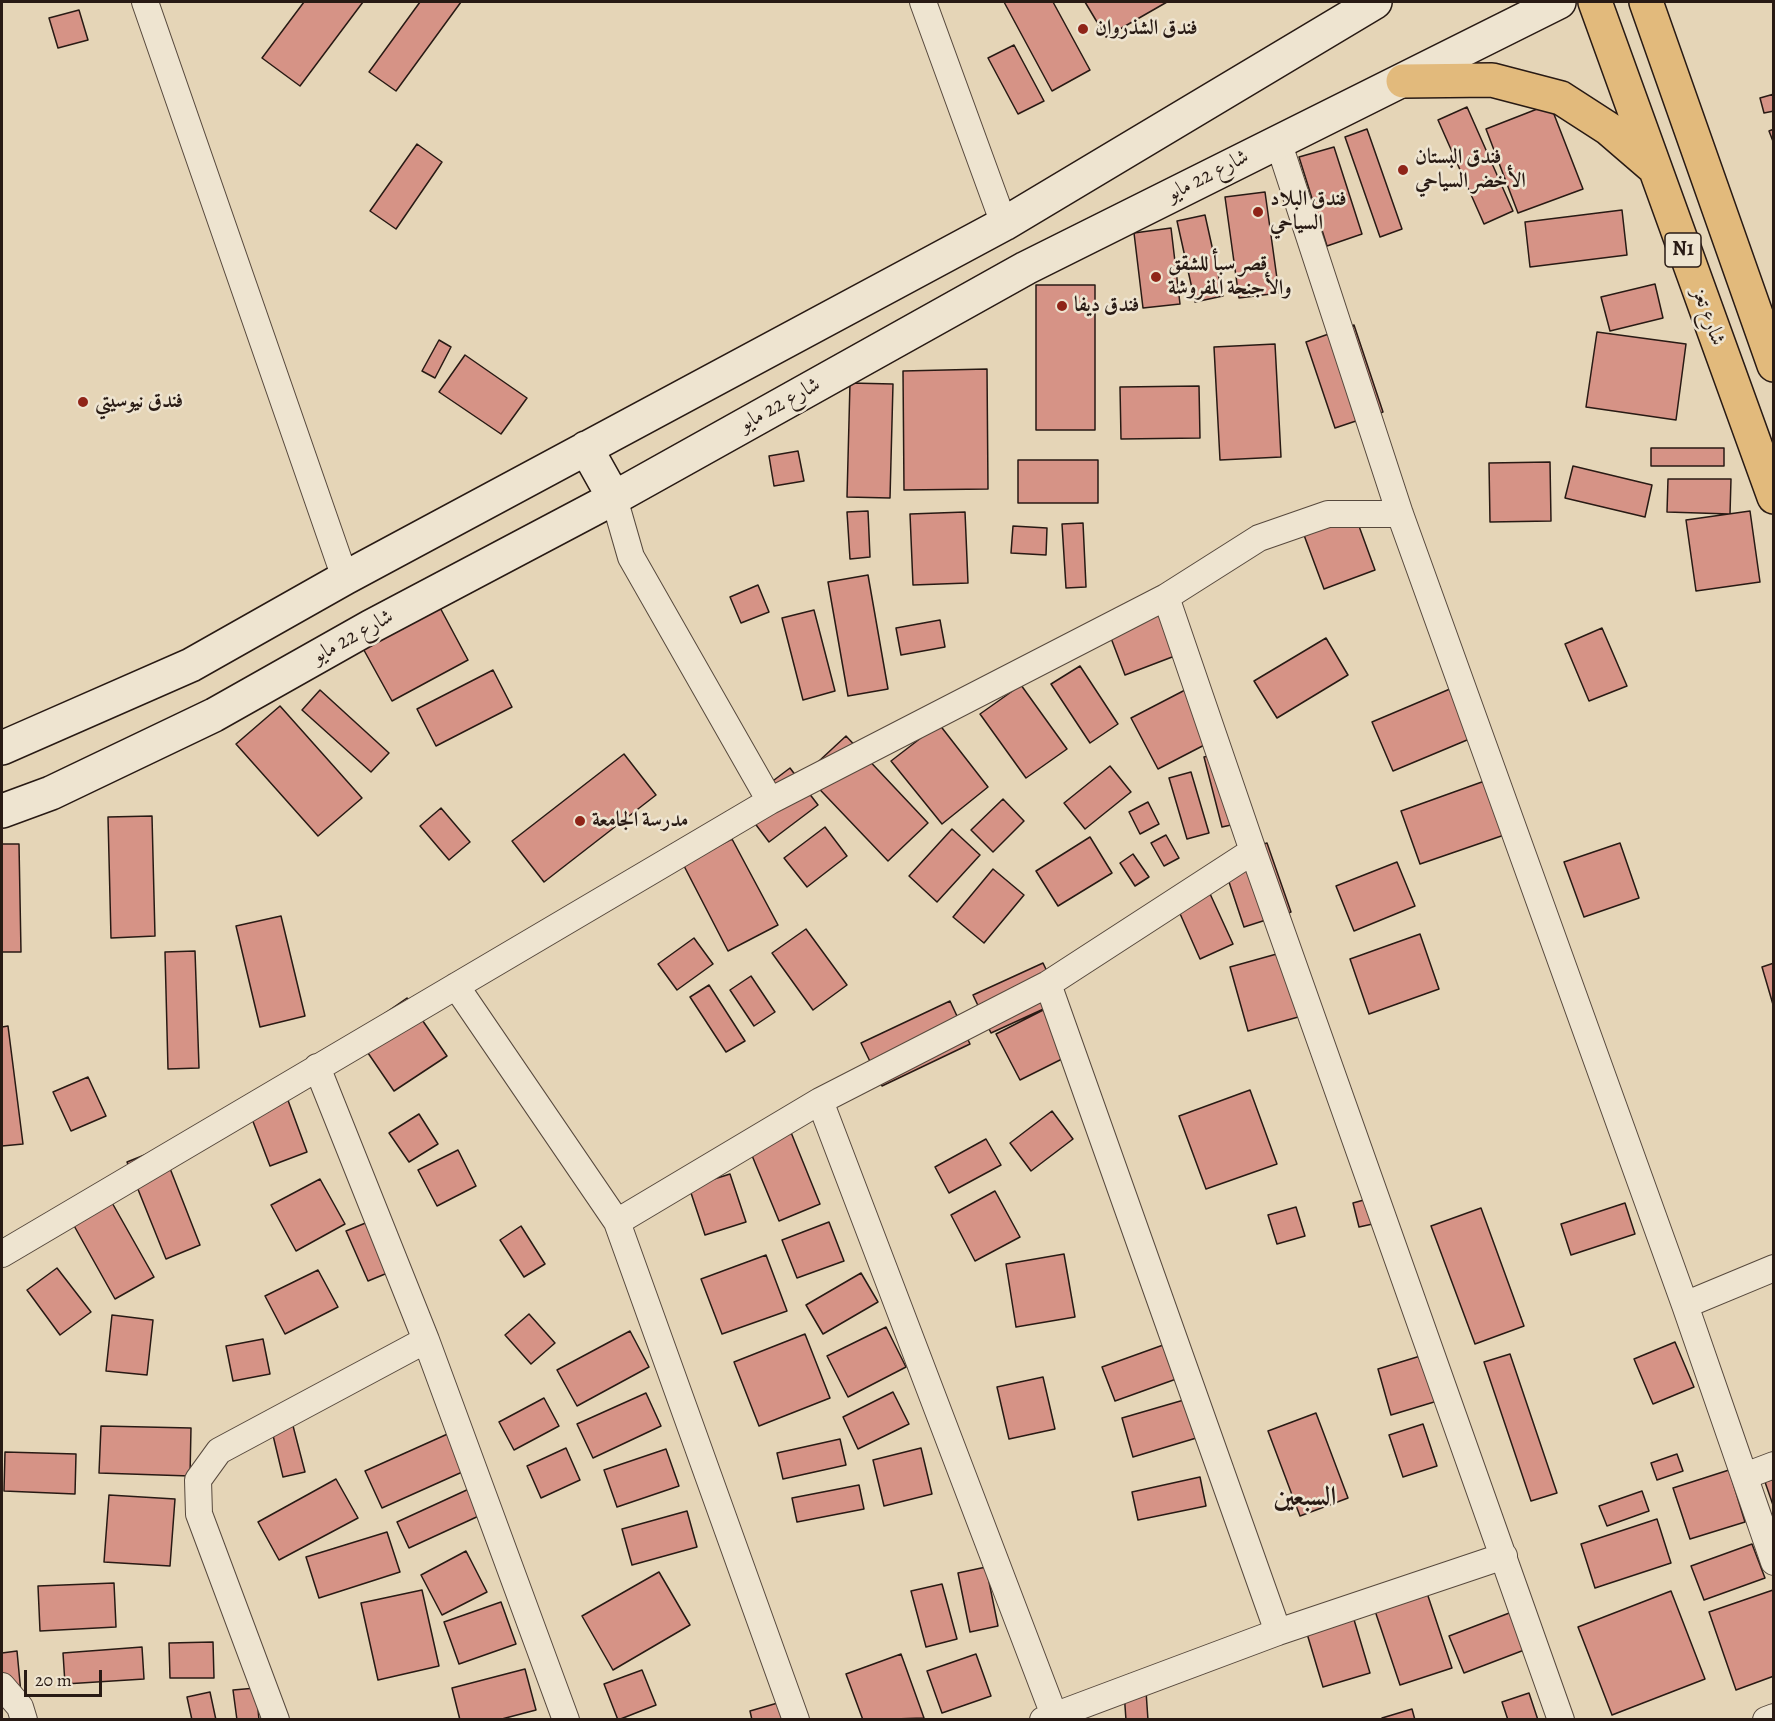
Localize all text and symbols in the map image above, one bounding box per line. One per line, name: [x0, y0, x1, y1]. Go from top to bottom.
place label: فندق الشذروان: [1095, 16, 1198, 42]
marker: فندق الشذروان: [1076, 22, 1090, 36]
street label: شارع 22 مايو: [1163, 145, 1253, 207]
place label: فندق البستان الأخضر السياحي: [1415, 145, 1526, 195]
marker: فندق البستان الأخضر السياحي: [1396, 163, 1410, 177]
place label: فندق البلاد السياحي: [1270, 187, 1347, 237]
marker: فندق البلاد السياحي: [1251, 205, 1265, 219]
road number: N1: [1665, 233, 1701, 267]
place label: قصر سبأ للشقق والأجنحة المفروشة: [1168, 252, 1292, 302]
marker: قصر سبأ للشقق والأجنحة المفروشة: [1149, 270, 1163, 284]
street label: شارع تعز: [1686, 285, 1730, 349]
place label: فندق ديفا: [1074, 293, 1139, 319]
marker: فندق ديفا: [1055, 299, 1069, 313]
street label: شارع 22 مايو: [735, 372, 825, 438]
place label: فندق نيوسيتي: [95, 389, 183, 415]
marker: فندق نيوسيتي: [76, 395, 90, 409]
street label: شارع 22 مايو: [308, 604, 398, 670]
place label: مدرسة الجامعة: [592, 808, 688, 834]
marker: مدرسة الجامعة: [573, 814, 587, 828]
district label: السبعين: [1274, 1482, 1336, 1514]
scale bar: [27, 1658, 105, 1696]
text: 20 m: [35, 1668, 72, 1692]

